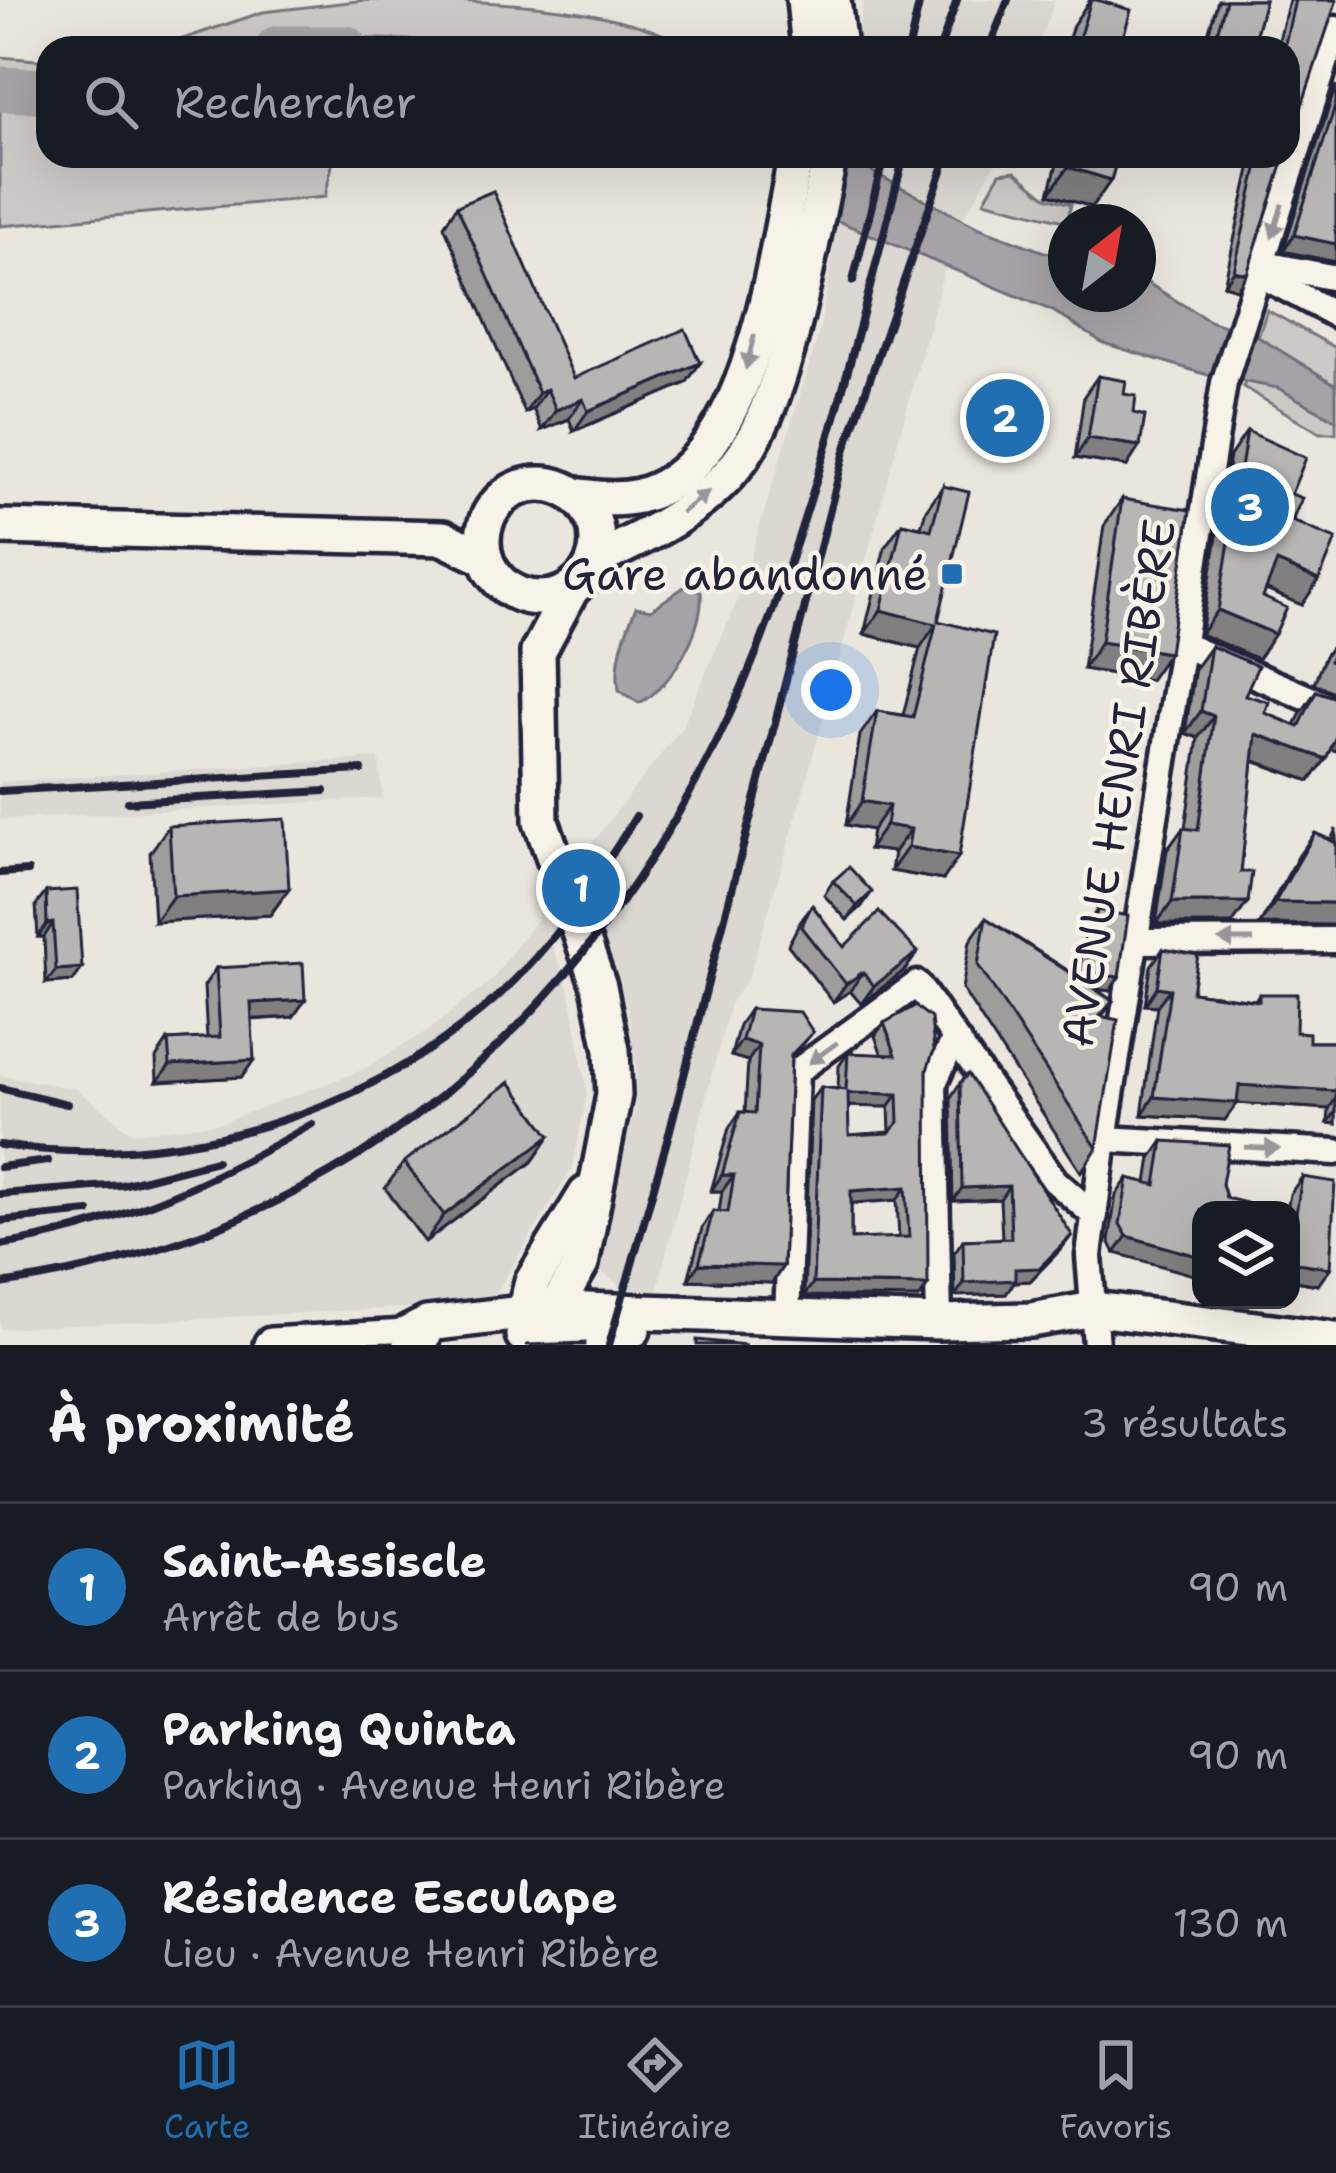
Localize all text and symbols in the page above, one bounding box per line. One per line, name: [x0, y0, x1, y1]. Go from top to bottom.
search box: [36, 36, 1300, 168]
icon: search: [78, 69, 144, 135]
text: Rechercher: [174, 72, 417, 132]
one-way arrow: [1267, 203, 1285, 240]
north arrow: [1048, 204, 1156, 312]
one-way arrow: [740, 333, 759, 370]
pin: 2: [966, 373, 1044, 463]
pin: 3: [1211, 462, 1289, 552]
one-way arrow: [679, 490, 711, 515]
street label: AVENUE HENRI RIBÈRE: [1047, 515, 1189, 1051]
place label: Gare abandonné: [562, 544, 928, 604]
marker: Gare abandonné: [939, 561, 965, 587]
your location: [801, 660, 861, 720]
pin: 1: [542, 843, 620, 933]
one-way arrow: [1216, 931, 1254, 950]
one-way arrow: [807, 1040, 838, 1064]
one-way arrow: [1244, 1139, 1282, 1158]
map controls: [1192, 1201, 1300, 1309]
button: layers: [1192, 1201, 1300, 1309]
text: À proximité: [48, 1389, 355, 1457]
text: 3 résultats: [1081, 1397, 1288, 1449]
text: Saint-Assiscle: [162, 1531, 487, 1591]
text: 1: [78, 1561, 96, 1613]
text: 90 m: [1187, 1561, 1288, 1613]
text: Arrêt de bus: [162, 1591, 400, 1643]
text: Parking Quinta: [162, 1699, 516, 1759]
text: 2: [73, 1729, 101, 1781]
text: 90 m: [1187, 1729, 1288, 1781]
text: Parking · Avenue Henri Ribère: [162, 1759, 726, 1811]
text: Résidence Esculape: [162, 1867, 618, 1927]
text: 3: [73, 1897, 101, 1949]
text: 130 m: [1173, 1897, 1288, 1949]
text: Lieu · Avenue Henri Ribère: [162, 1927, 660, 1979]
tab: Carte: [164, 2032, 250, 2149]
tab: Itinéraire: [578, 2032, 732, 2149]
tab: Favoris: [1059, 2032, 1172, 2149]

